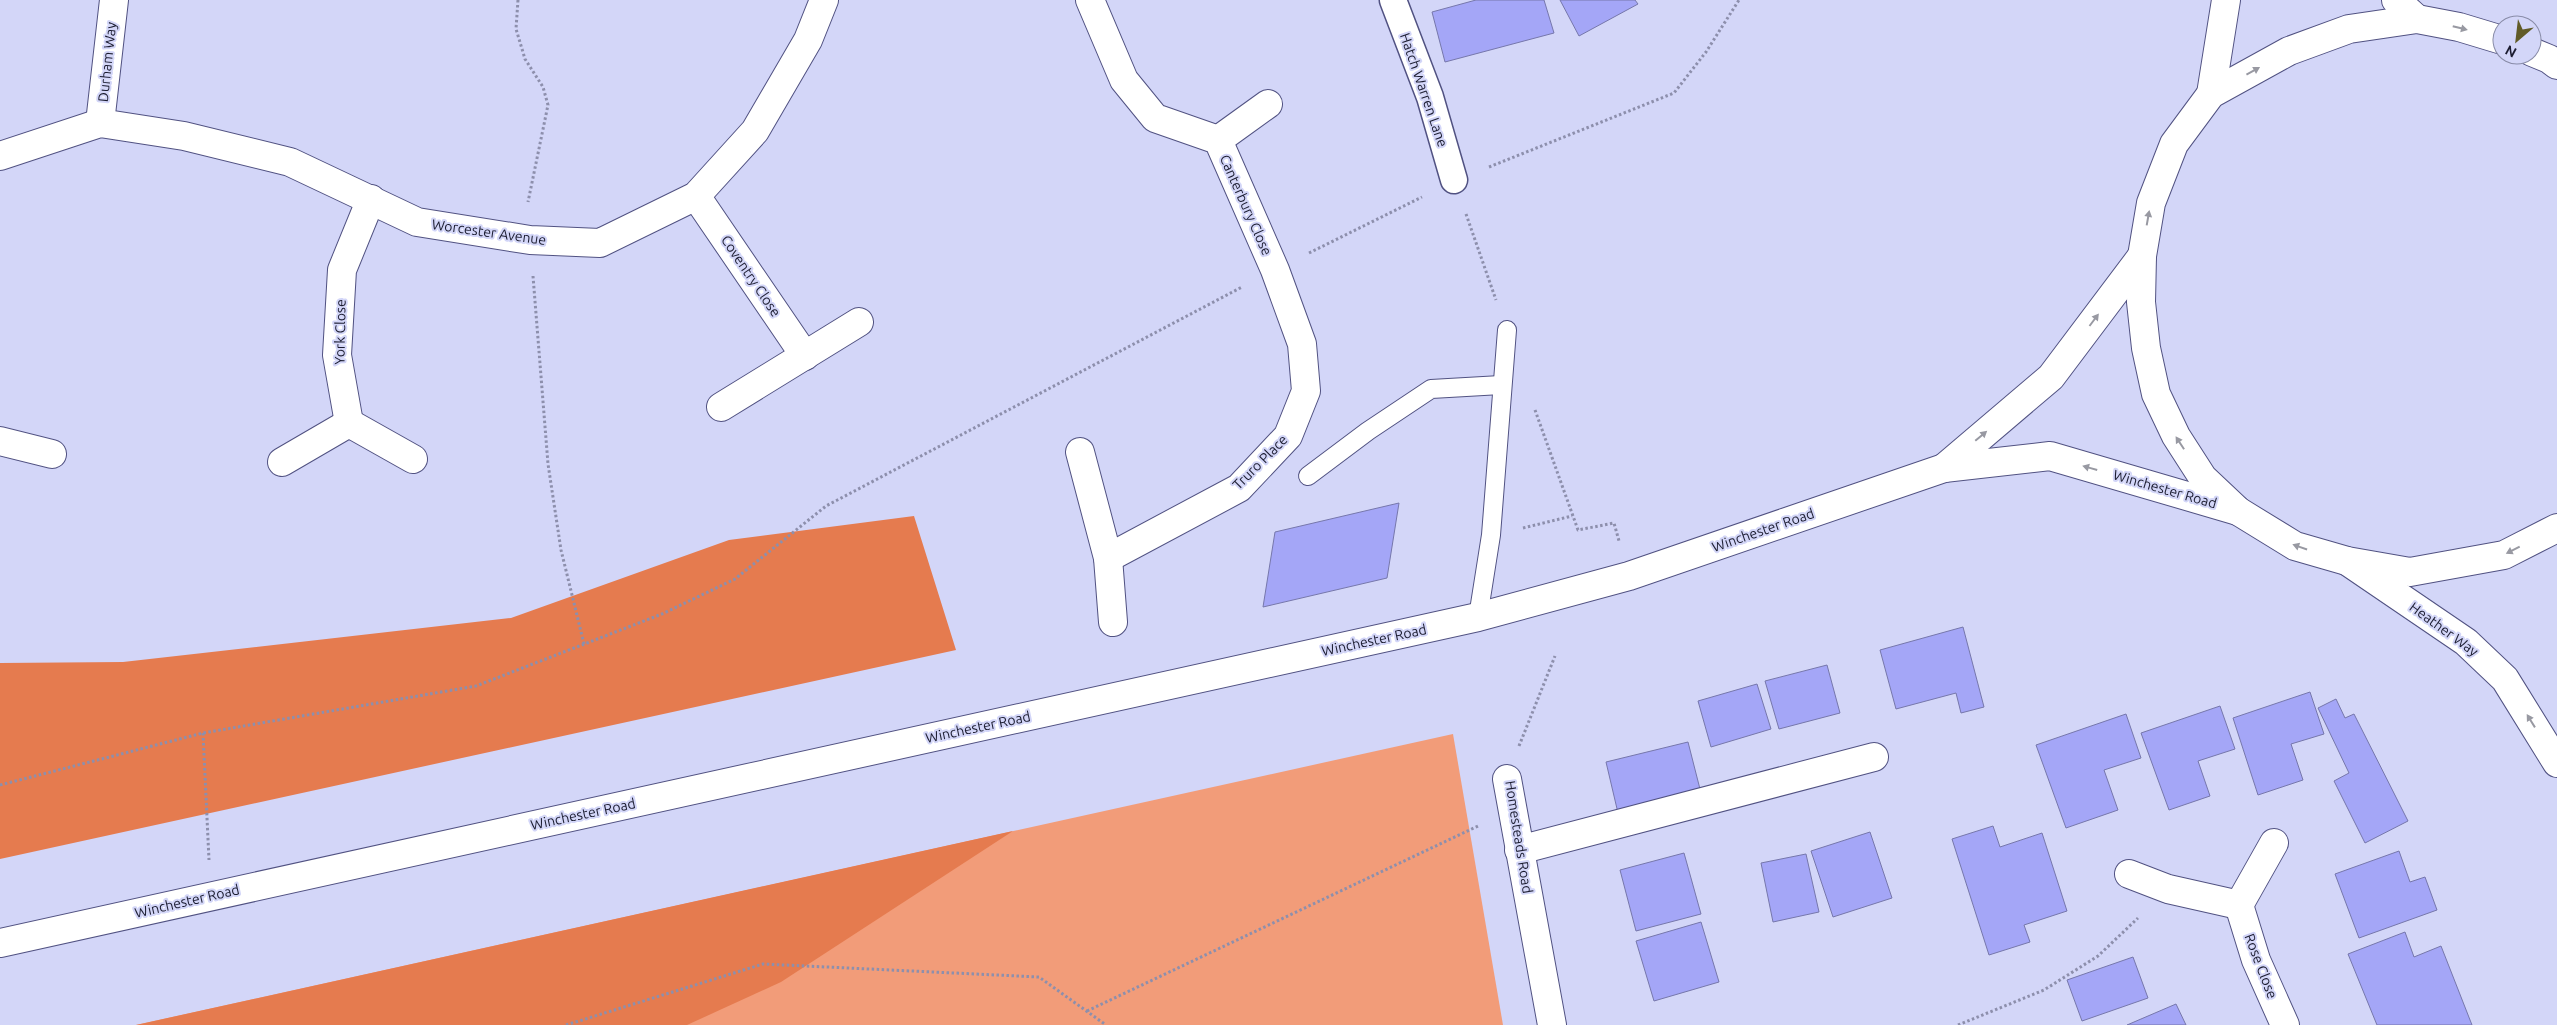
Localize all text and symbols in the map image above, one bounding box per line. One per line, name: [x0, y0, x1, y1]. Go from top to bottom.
north arrow: [2492, 15, 2542, 65]
street label: Durham Way: [95, 21, 119, 103]
one-way arrow: [2452, 24, 2467, 32]
street label: Hatch Warren Lane: [1397, 31, 1451, 149]
text: N: [2503, 42, 2519, 61]
one-way arrow: [2247, 66, 2260, 75]
street label: Canterbury Close: [1217, 152, 1275, 258]
one-way arrow: [2145, 209, 2153, 225]
street label: Worcester Avenue: [431, 216, 547, 248]
street label: Coventry Close: [718, 232, 784, 320]
street label: York Close: [331, 299, 349, 365]
one-way arrow: [2089, 313, 2099, 327]
street label: Truro Place: [1229, 431, 1291, 493]
one-way arrow: [1975, 431, 1988, 442]
one-way arrow: [2175, 436, 2185, 449]
one-way arrow: [2082, 463, 2097, 471]
street label: Winchester Road: [2111, 467, 2219, 511]
street label: Winchester Road: [1710, 505, 1816, 555]
one-way arrow: [2292, 543, 2307, 551]
one-way arrow: [2506, 546, 2521, 554]
street label: Heather Way: [2407, 599, 2482, 659]
street label: Winchester Road: [1320, 621, 1428, 659]
street label: Winchester Road: [924, 708, 1032, 746]
one-way arrow: [2527, 715, 2536, 728]
street label: Homesteads Road: [1502, 779, 1536, 895]
street label: Winchester Road: [529, 795, 637, 833]
street label: Winchester Road: [133, 881, 241, 921]
street label: Rose Close: [2241, 931, 2281, 1001]

